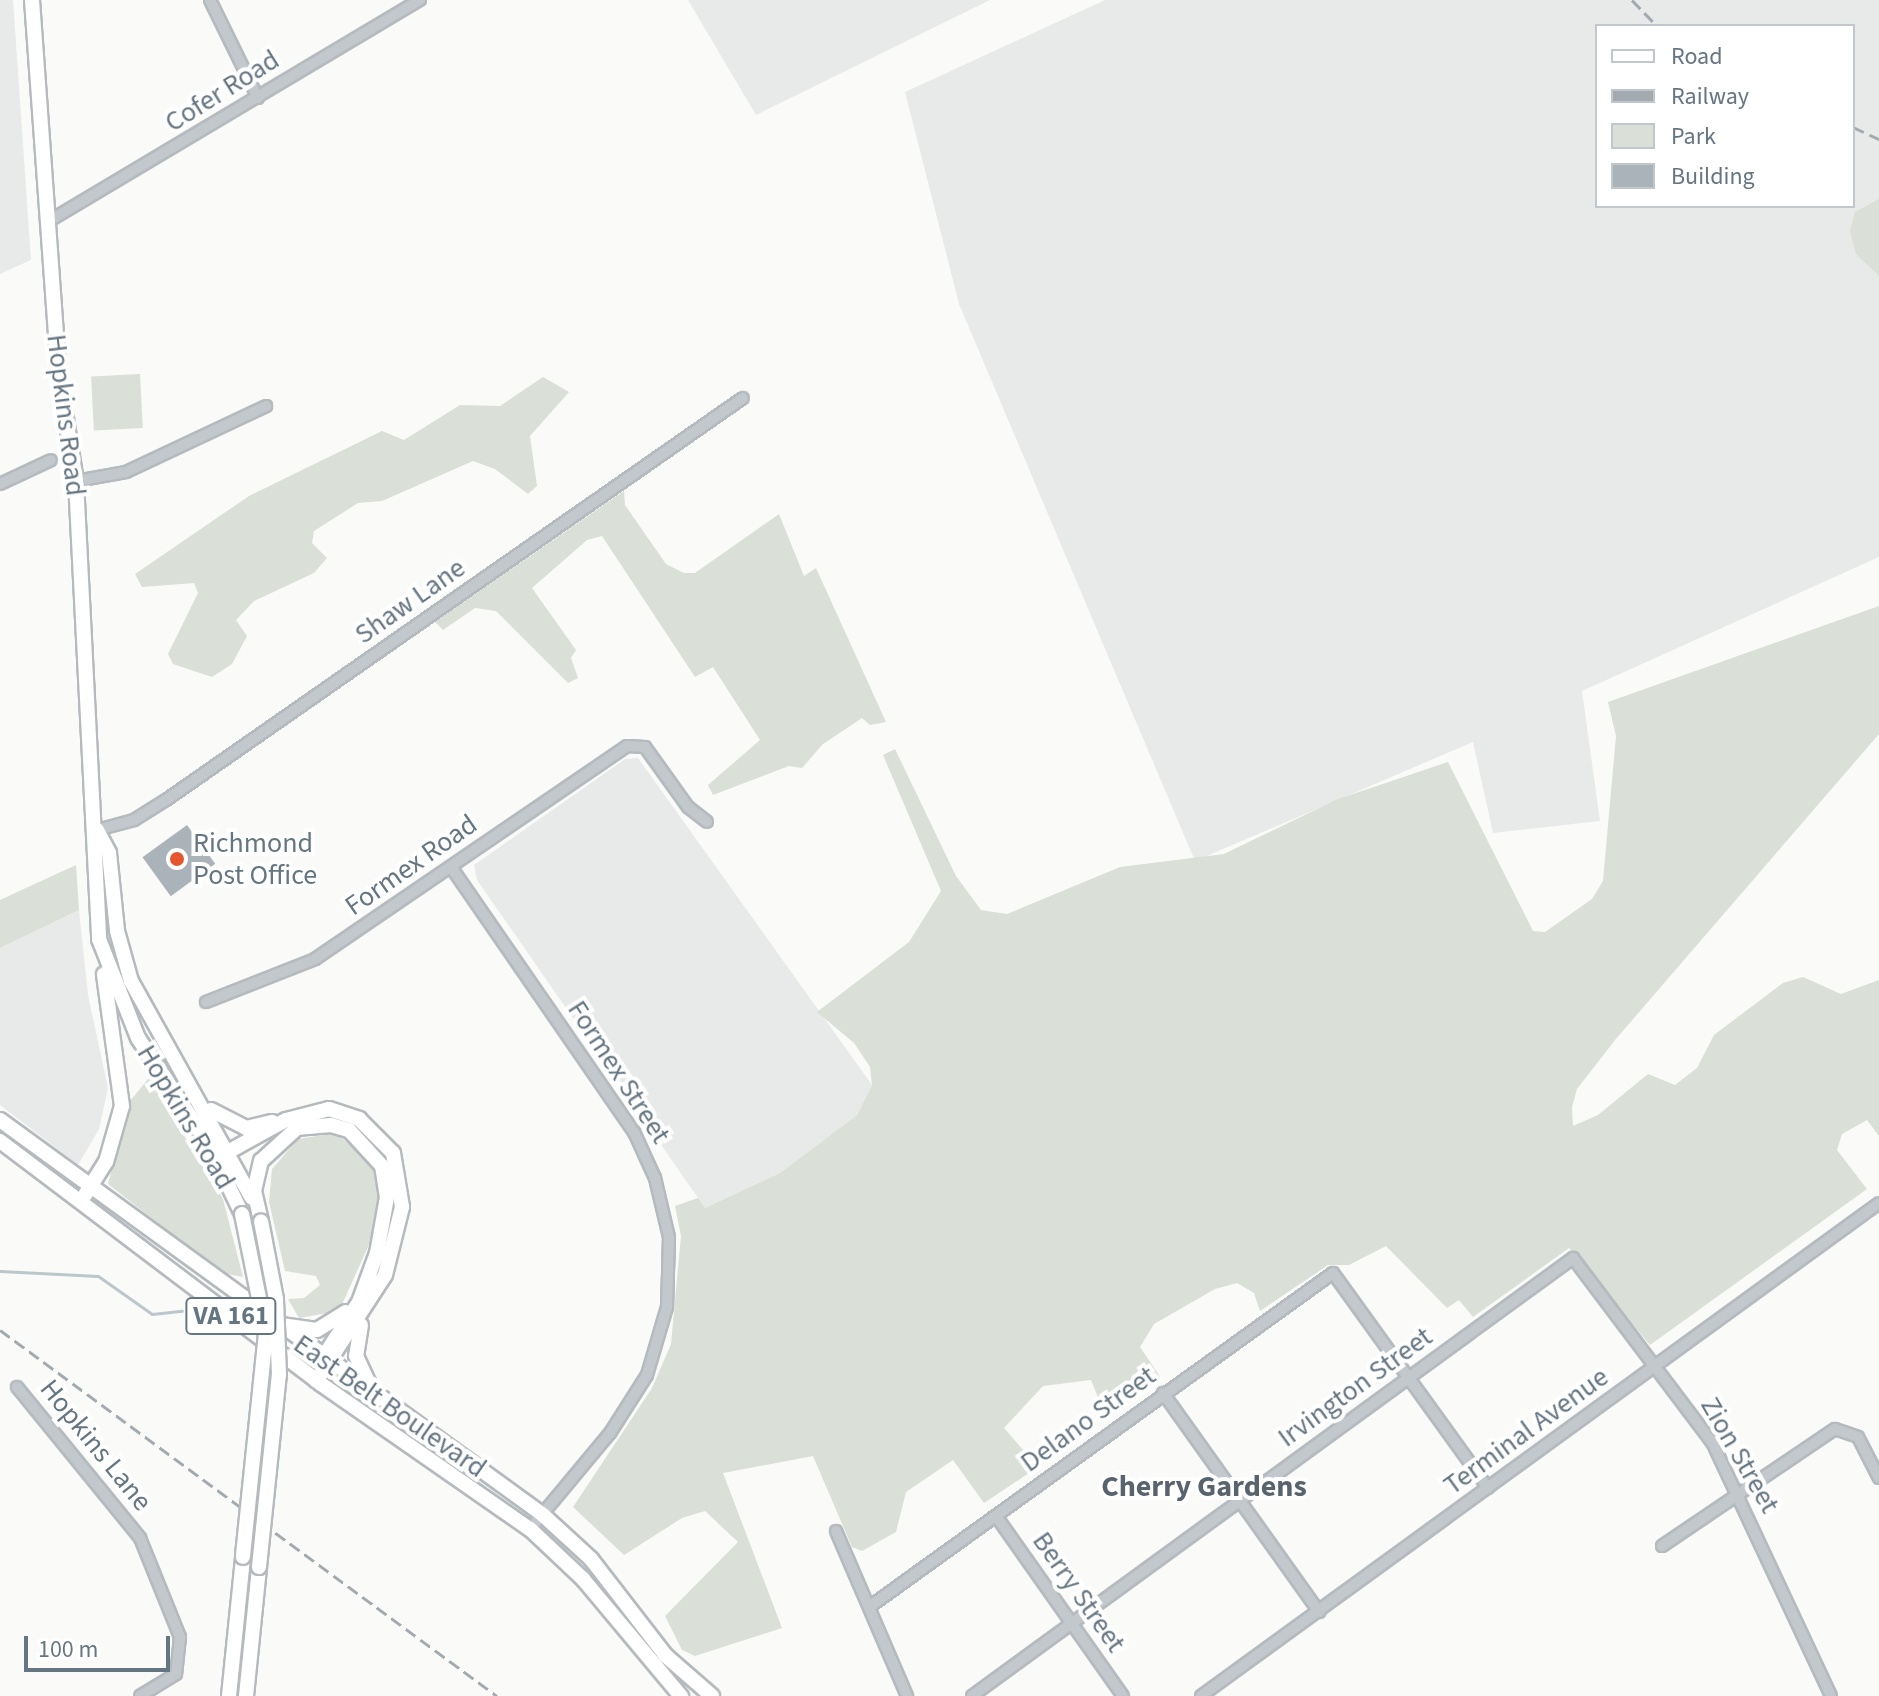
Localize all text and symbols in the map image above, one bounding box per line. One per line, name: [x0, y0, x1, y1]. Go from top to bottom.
legend: [1595, 24, 1855, 208]
text: Road: [1671, 39, 1723, 74]
street label: Cofer Road: [159, 43, 285, 139]
text: Railway: [1671, 79, 1749, 114]
text: Park: [1671, 119, 1716, 154]
text: Building: [1671, 159, 1755, 194]
street label: Hopkins Road: [39, 332, 93, 498]
street label: Shaw Lane: [348, 551, 472, 651]
street label: Formex Road: [339, 807, 483, 923]
place label: Richmond Post Office: [193, 826, 317, 892]
marker: Richmond Post Office: [168, 850, 186, 868]
street label: Formex Street: [560, 994, 678, 1150]
street label: Hopkins Road: [130, 1039, 242, 1195]
road number: VA 161: [185, 1294, 277, 1338]
street label: Irvington Street: [1271, 1320, 1439, 1454]
street label: East Belt Boulevard: [287, 1327, 493, 1485]
street label: Delano Street: [1014, 1359, 1162, 1479]
street label: Terminal Avenue: [1437, 1360, 1615, 1502]
street label: Hopkins Lane: [33, 1373, 159, 1517]
street label: Zion Street: [1693, 1391, 1787, 1519]
district label: Cherry Gardens: [1101, 1469, 1307, 1505]
street label: Berry Street: [1025, 1525, 1133, 1659]
scale bar: [28, 1620, 174, 1670]
text: 100 m: [38, 1632, 98, 1667]

